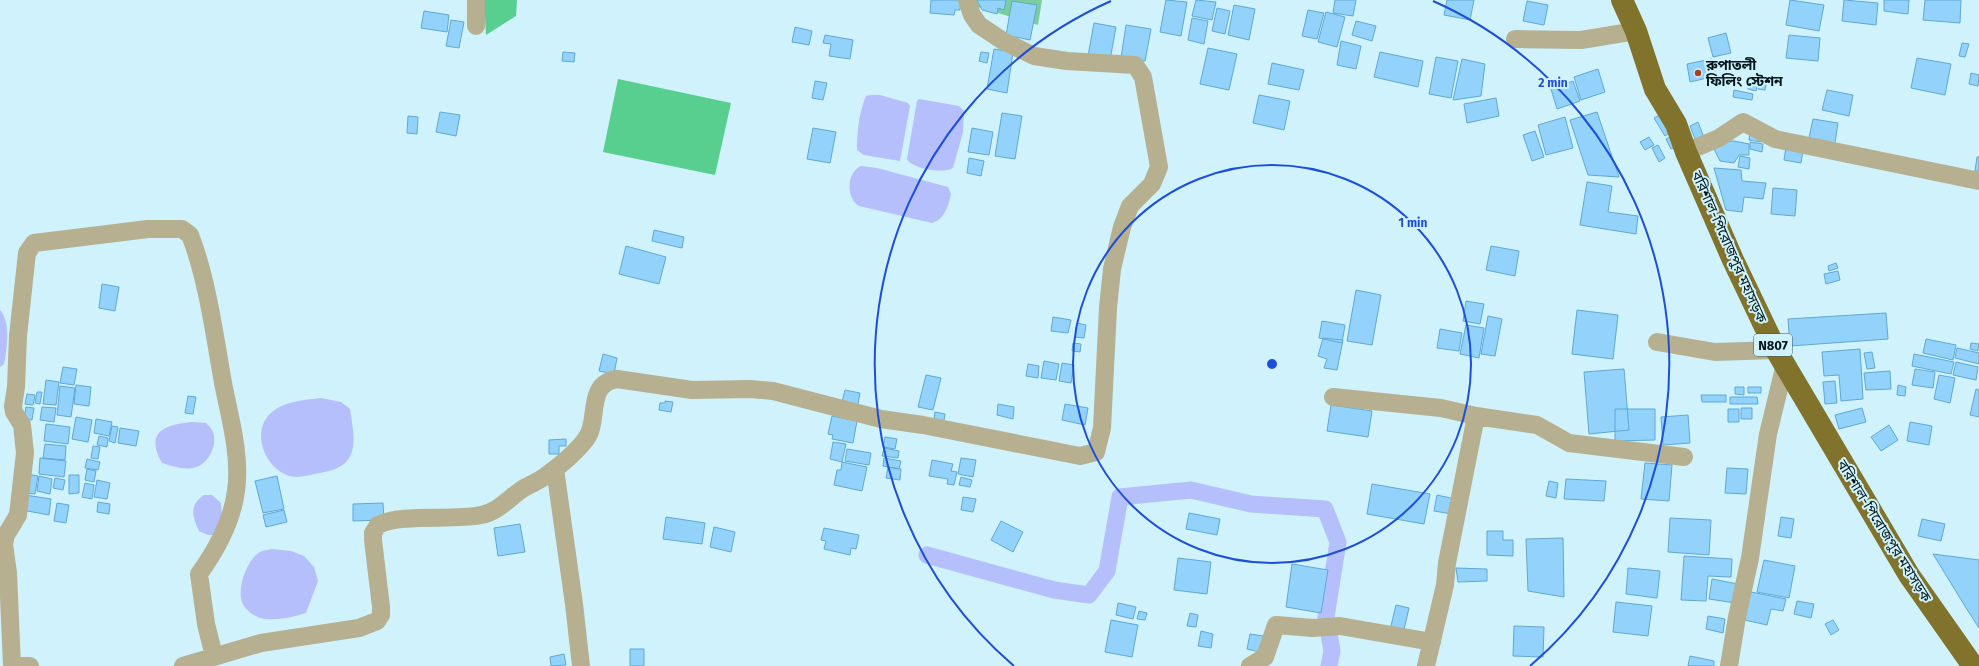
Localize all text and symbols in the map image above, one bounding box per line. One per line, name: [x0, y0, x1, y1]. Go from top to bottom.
place label: রুপাতলী ফিলিং স্টেশন: [1705, 57, 1783, 90]
marker: রুপাতলী ফিলিং স্টেশন: [1693, 68, 1703, 78]
text: 2 min: [1538, 76, 1568, 90]
street label: বরিশাল-পিরোজপুর মহাসড়ক: [1687, 168, 1770, 326]
text: 1 min: [1399, 216, 1427, 230]
road number: N807: [1754, 334, 1792, 356]
centre of rings: [1265, 357, 1279, 371]
street label: বরিশাল-পিরোজপুর মহাসড়ক: [1833, 456, 1935, 606]

